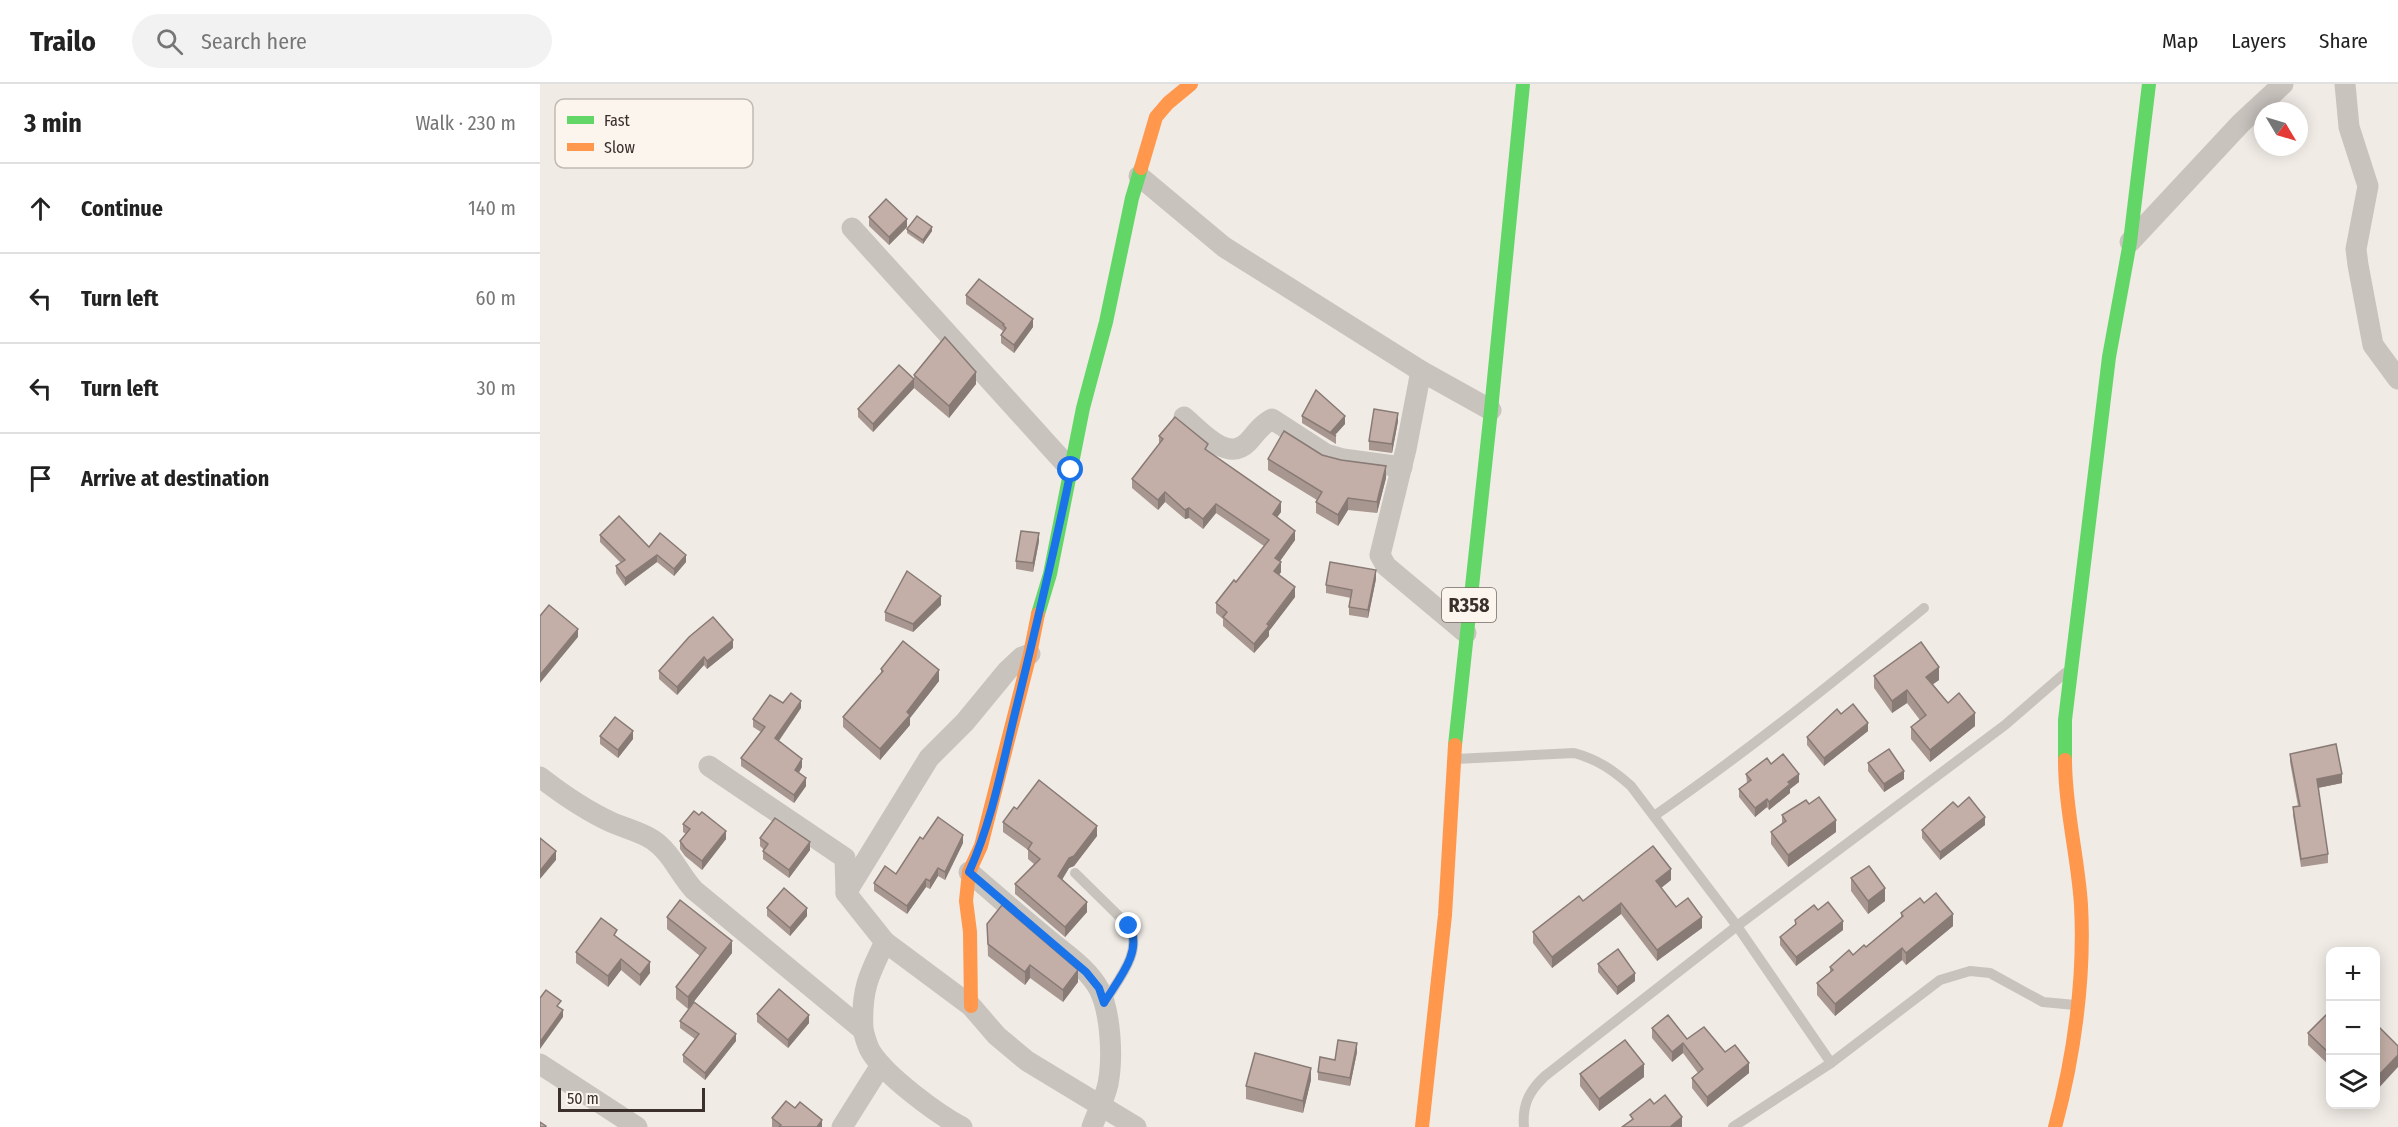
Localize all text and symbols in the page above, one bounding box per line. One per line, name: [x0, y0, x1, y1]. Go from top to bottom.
search box: [132, 14, 552, 68]
text: Trailo: [30, 25, 96, 58]
icon: search: [153, 25, 186, 58]
text: Search here: [201, 28, 307, 55]
text: Map: [2162, 28, 2198, 54]
text: Layers: [2231, 28, 2286, 54]
text: Share: [2319, 28, 2368, 54]
legend: [555, 99, 753, 168]
north arrow: [2254, 102, 2308, 156]
text: 3 min: [24, 108, 82, 139]
text: Walk · 230 m: [415, 111, 516, 135]
text: Fast: [604, 111, 631, 130]
text: Slow: [604, 138, 635, 157]
icon: ahead: [24, 192, 57, 225]
text: Continue: [81, 195, 163, 222]
text: 140 m: [468, 196, 516, 220]
icon: left: [24, 282, 57, 315]
text: Turn left: [81, 285, 159, 312]
text: 60 m: [476, 286, 516, 310]
icon: left: [24, 372, 57, 405]
text: Turn left: [81, 375, 159, 402]
text: 30 m: [476, 376, 516, 400]
route start: [1057, 456, 1083, 482]
icon: arrive: [24, 462, 57, 495]
text: Arrive at destination: [81, 465, 269, 492]
road number: R358: [1442, 588, 1496, 622]
route end: [1115, 912, 1141, 938]
map controls: [2326, 947, 2380, 1109]
button: +: [2326, 947, 2380, 1001]
button: −: [2326, 1001, 2380, 1055]
button: layers: [2326, 1055, 2380, 1109]
scale bar: [558, 1085, 705, 1112]
text: 50 m: [567, 1089, 599, 1108]

